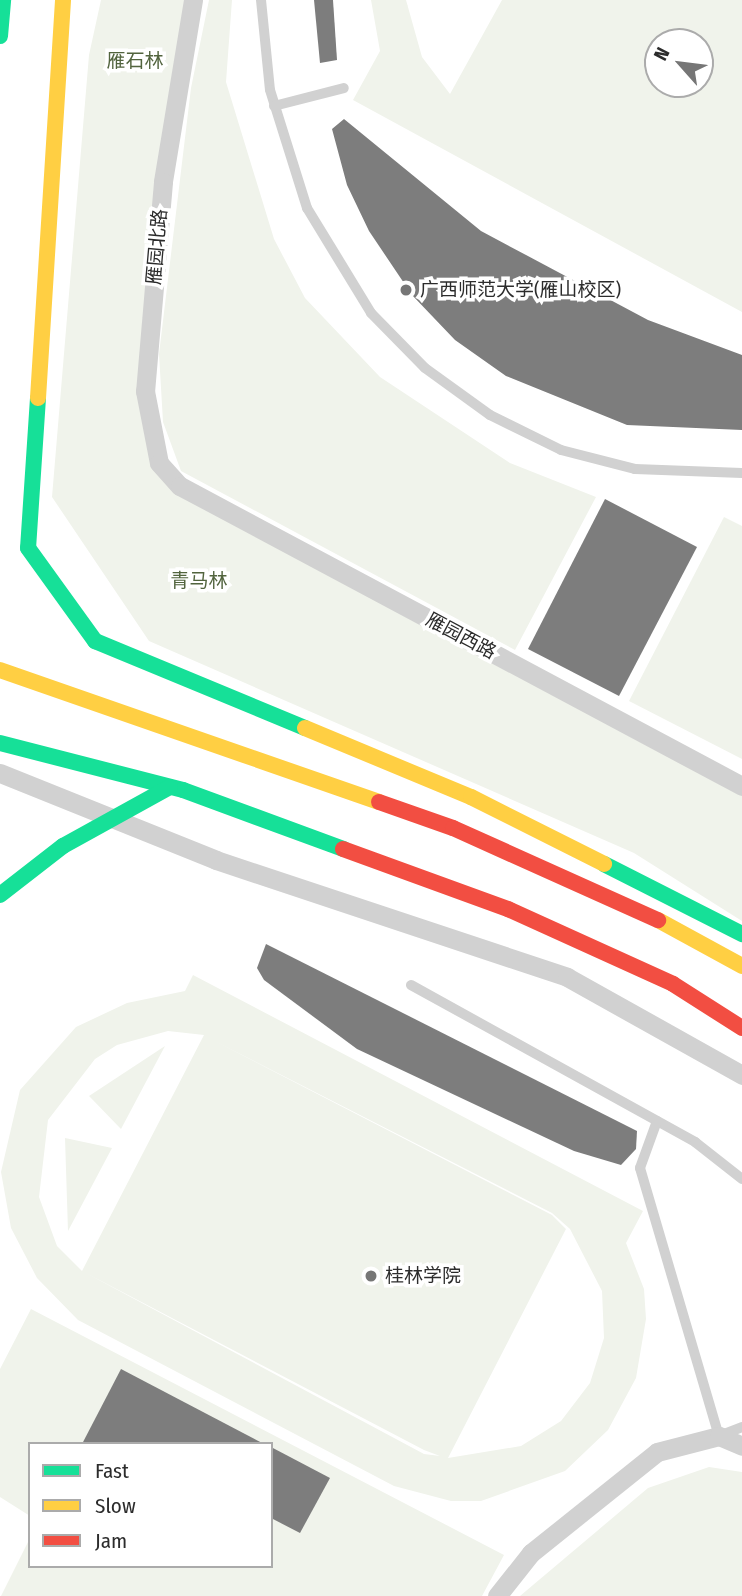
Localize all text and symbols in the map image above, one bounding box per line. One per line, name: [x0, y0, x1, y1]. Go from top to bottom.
north arrow: [644, 28, 714, 98]
text: N: [649, 43, 675, 64]
park label: 雁石林: [107, 50, 163, 72]
street label: 雁园北路: [142, 208, 172, 286]
place label: 广西师范大学(雁山校区): [420, 279, 621, 301]
marker: 广西师范大学(雁山校区): [398, 282, 414, 298]
park label: 青马林: [171, 570, 227, 592]
street label: 雁园西路: [422, 608, 500, 664]
place label: 桂林学院: [385, 1265, 461, 1287]
marker: 桂林学院: [363, 1268, 379, 1284]
legend: [28, 1442, 273, 1568]
text: Fast: [95, 1458, 129, 1484]
text: Slow: [95, 1493, 136, 1519]
text: Jam: [95, 1528, 127, 1554]

